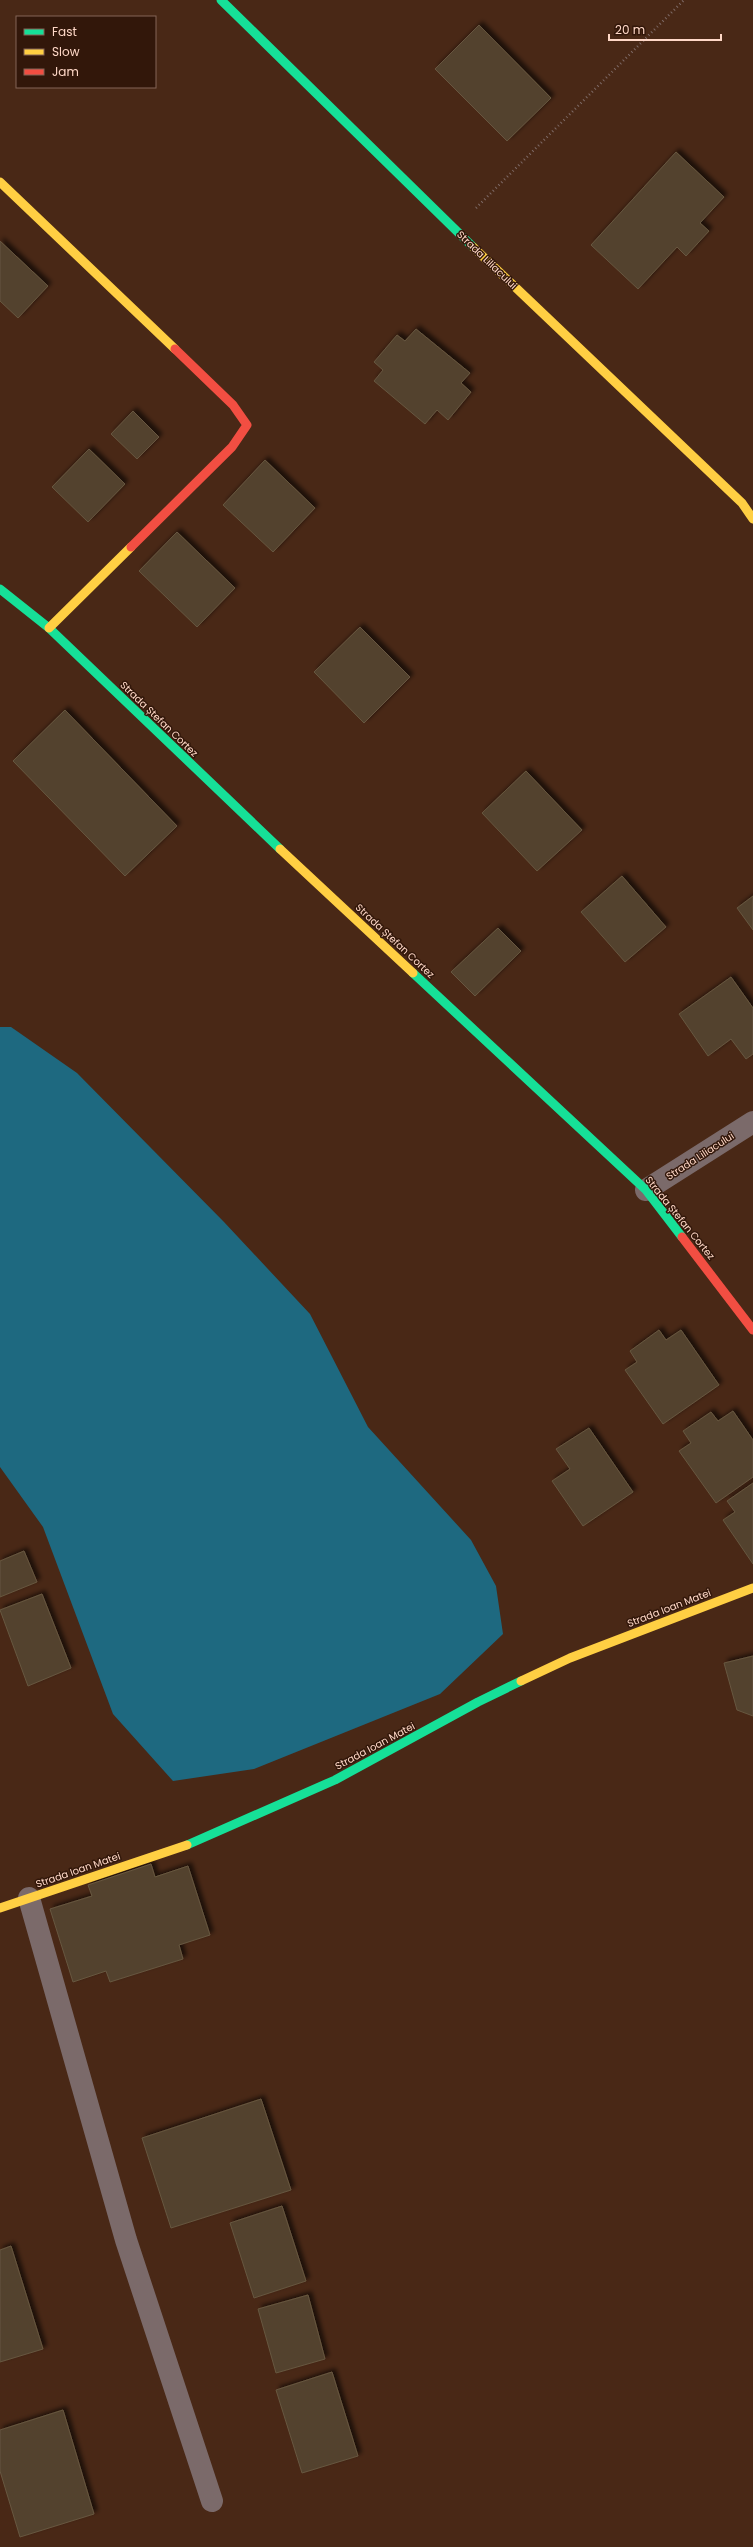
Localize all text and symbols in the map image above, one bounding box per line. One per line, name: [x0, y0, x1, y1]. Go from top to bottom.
legend: [16, 16, 156, 88]
scale bar: [609, 16, 721, 42]
text: 20 m: [615, 21, 645, 38]
text: Fast: [52, 23, 77, 40]
text: Slow: [52, 43, 80, 60]
text: Jam: [52, 63, 79, 80]
street label: Strada Liliacului: [454, 227, 520, 293]
street label: Strada Ștefan Cortez: [117, 678, 202, 761]
street label: Strada Ștefan Cortez: [352, 900, 438, 982]
street label: Strada Liliacului: [663, 1128, 737, 1184]
street label: Strada Ștefan Cortez: [642, 1173, 719, 1263]
street label: Strada Ioan Matei: [625, 1585, 713, 1631]
street label: Strada Ioan Matei: [332, 1719, 418, 1773]
street label: Strada Ioan Matei: [34, 1848, 122, 1892]

